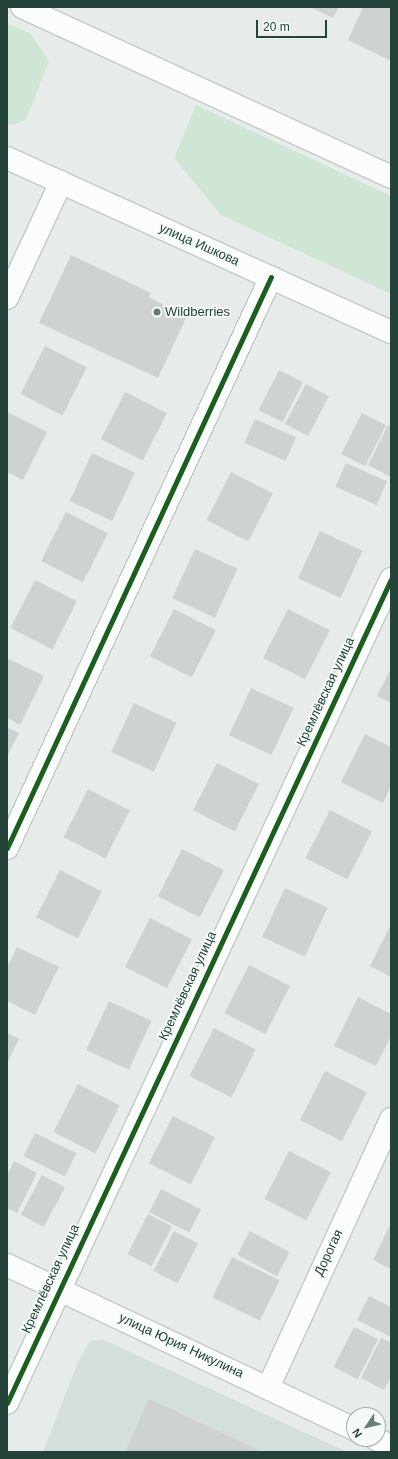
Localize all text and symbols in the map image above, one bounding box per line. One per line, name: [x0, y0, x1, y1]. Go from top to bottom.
scale bar: [258, 12, 329, 38]
text: 20 m: [263, 20, 290, 34]
street label: улица Ишкова: [156, 220, 242, 270]
place label: Wildberries: [165, 304, 230, 320]
marker: Wildberries: [152, 307, 162, 317]
street label: Кремлёвская улица: [294, 635, 358, 749]
street label: Кремлёвская улица: [156, 929, 220, 1043]
street label: Кремлёвская улица: [19, 1222, 83, 1336]
street label: Дорогая: [311, 1227, 347, 1279]
street label: улица Юрия Никулина: [116, 1310, 246, 1382]
north arrow: [346, 1407, 386, 1447]
text: N: [350, 1427, 364, 1440]

